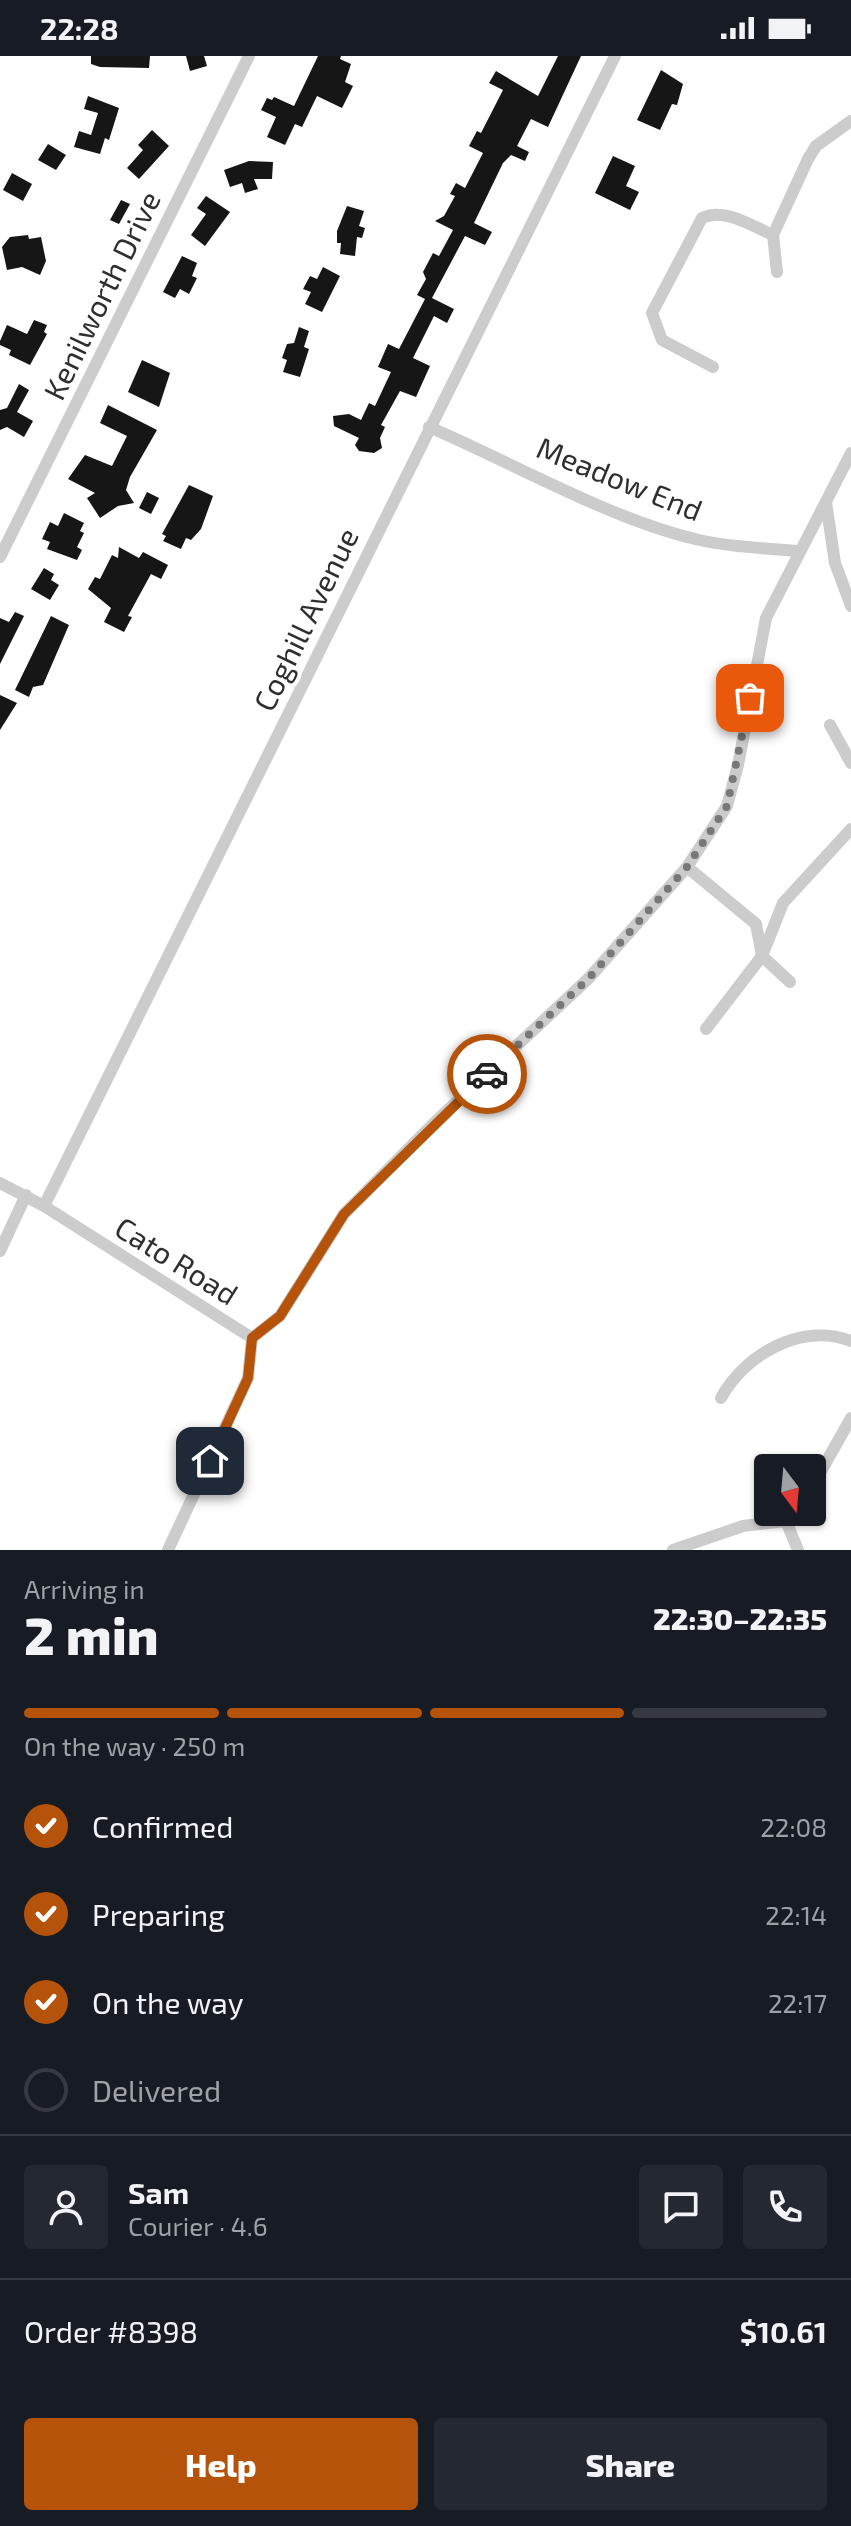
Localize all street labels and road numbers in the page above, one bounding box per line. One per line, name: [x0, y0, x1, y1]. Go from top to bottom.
street label: Kenilworth Drive: [35, 185, 167, 405]
street label: Meadow End: [532, 428, 708, 528]
street label: Coghill Avenue: [245, 522, 365, 716]
street label: Cato Road: [109, 1208, 245, 1312]

